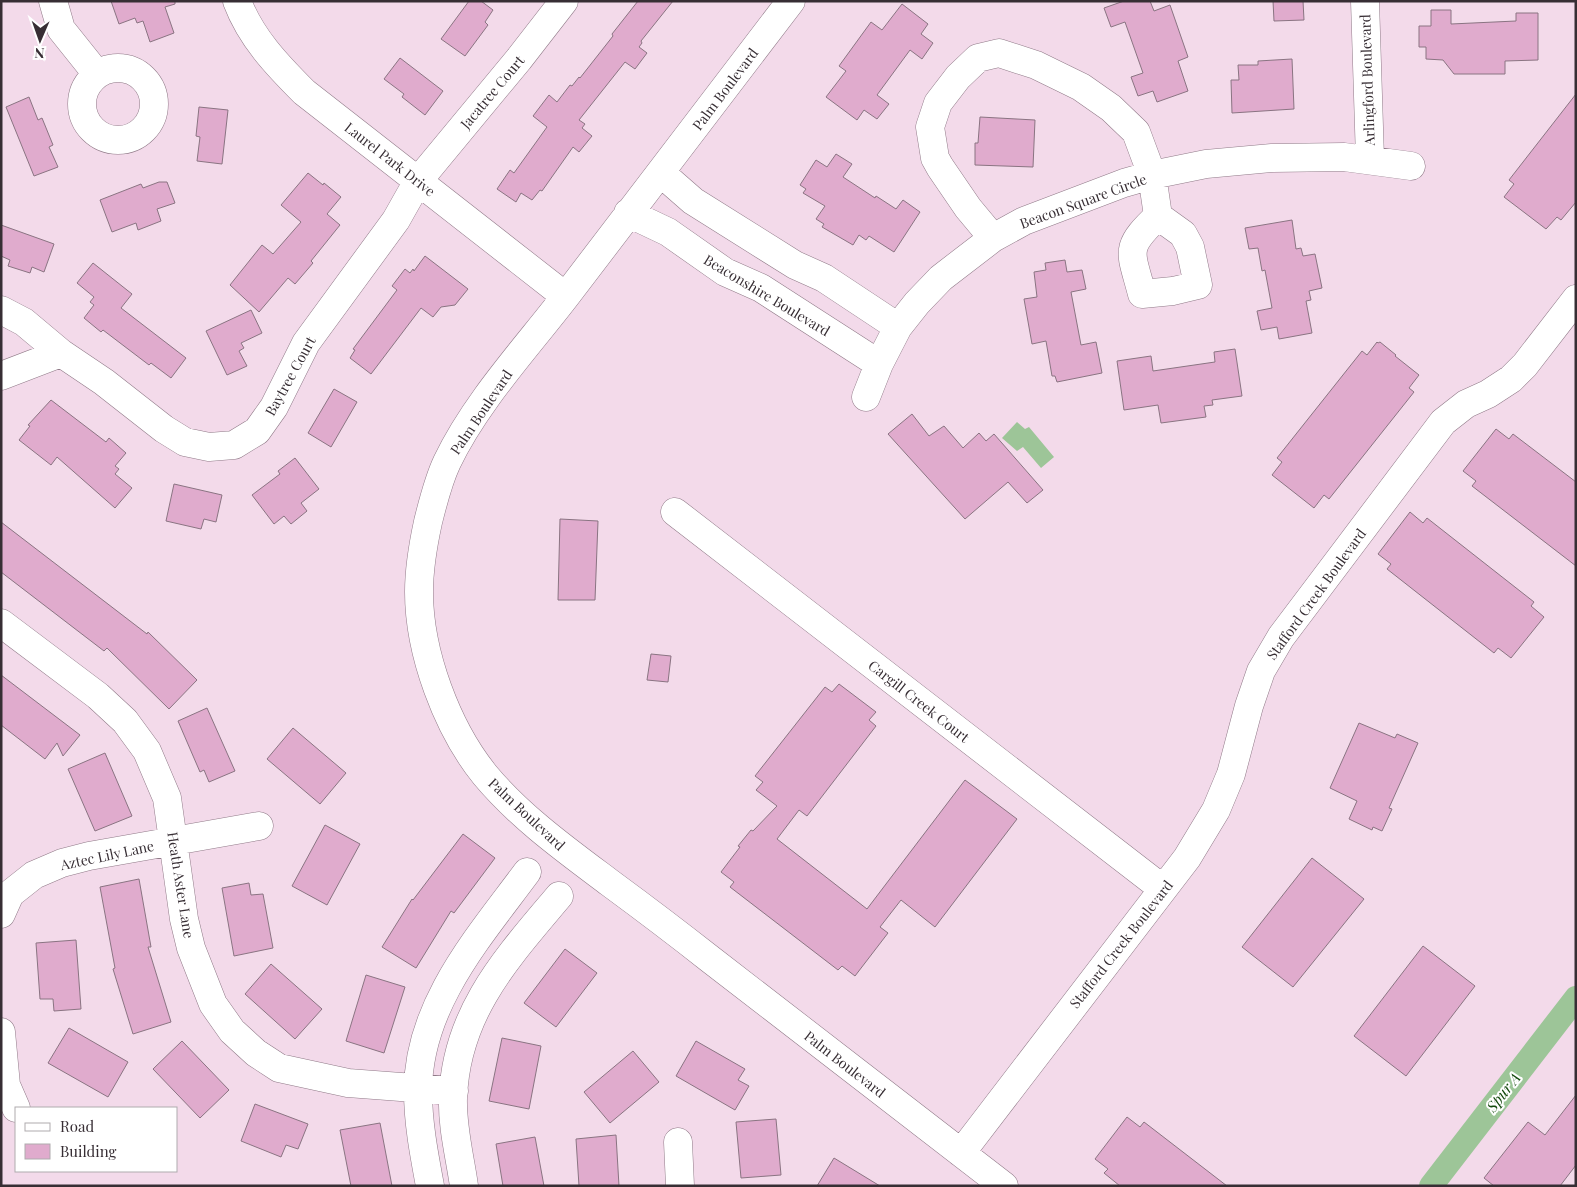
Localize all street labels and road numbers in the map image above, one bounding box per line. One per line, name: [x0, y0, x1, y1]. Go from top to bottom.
street label: Arlingford Boulevard: [1355, 14, 1379, 147]
street label: Palm Boulevard: [688, 44, 762, 134]
street label: Jacatree Court: [455, 51, 529, 133]
street label: Laurel Park Drive: [341, 118, 439, 200]
street label: Beacon Square Circle: [1017, 169, 1149, 233]
street label: Beaconshire Boulevard: [700, 250, 834, 340]
street label: Baytree Court: [260, 332, 320, 419]
street label: Palm Boulevard: [446, 366, 516, 458]
street label: Stafford Creek Boulevard: [1262, 525, 1370, 663]
street label: Cargill Creek Court: [865, 656, 974, 747]
street label: Palm Boulevard: [485, 774, 569, 854]
street label: Heath Aster Lane: [163, 830, 199, 940]
street label: Aztec Lily Lane: [58, 836, 155, 874]
street label: Stafford Creek Boulevard: [1065, 876, 1177, 1012]
street label: Palm Boulevard: [800, 1026, 890, 1102]

